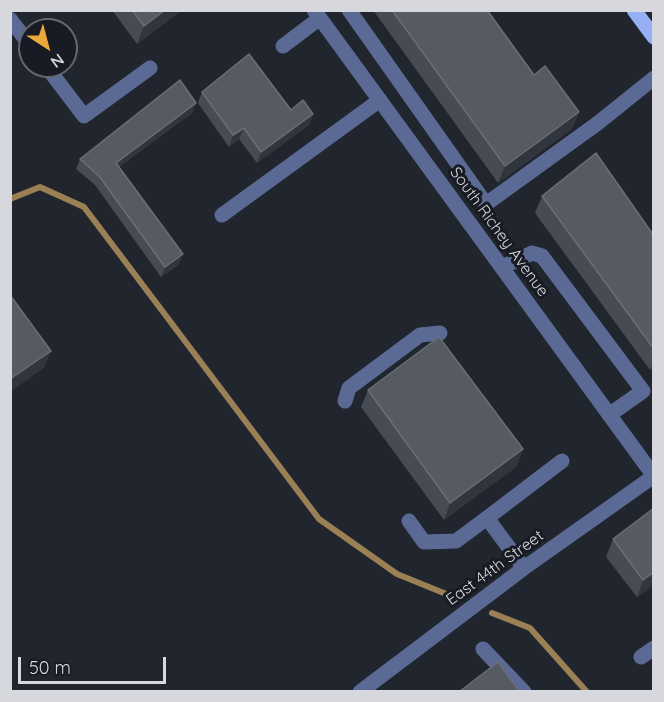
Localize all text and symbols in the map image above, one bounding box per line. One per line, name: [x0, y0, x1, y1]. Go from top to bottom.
north arrow: [18, 18, 78, 78]
text: N: [47, 49, 68, 72]
street label: South Richey Avenue: [446, 164, 552, 300]
street label: East 44th Street: [443, 526, 547, 610]
scale bar: [21, 645, 170, 683]
text: 50 m: [29, 656, 71, 679]

